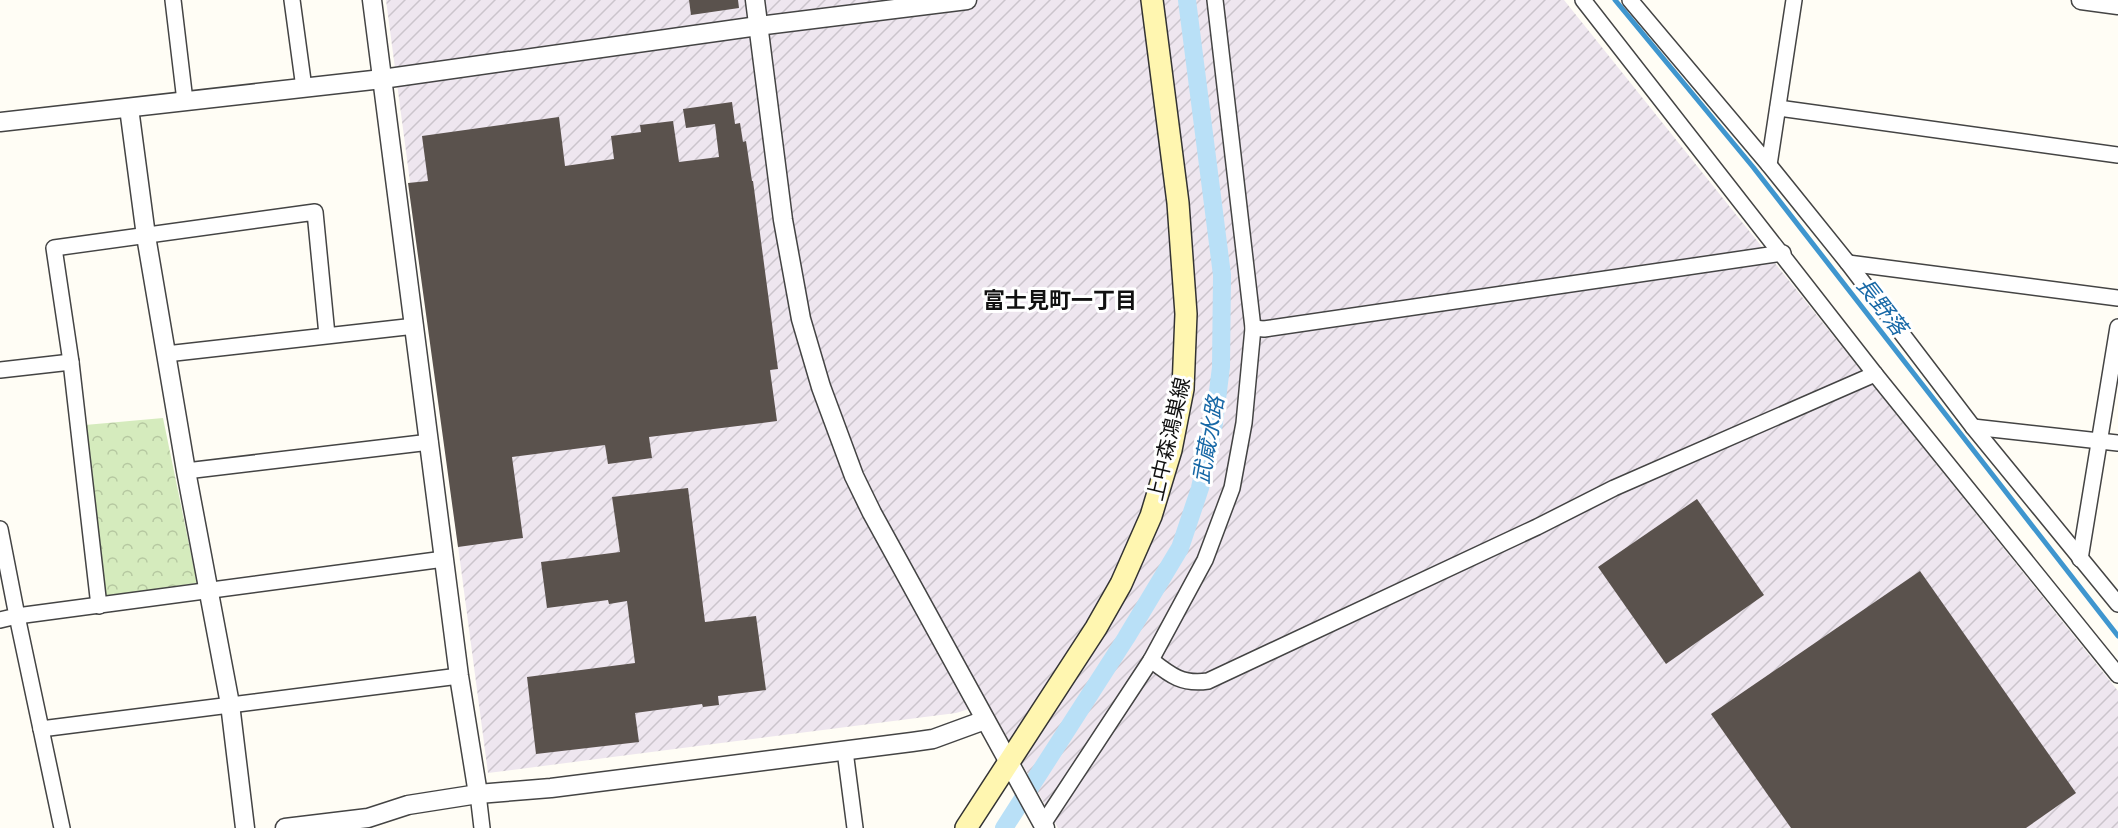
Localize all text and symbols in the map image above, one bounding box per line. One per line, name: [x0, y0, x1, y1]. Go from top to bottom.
water label: 長野落: [1850, 269, 1918, 344]
district label: 富士見町一丁目: [983, 282, 1137, 315]
street label: 上中森鴻巣線: [1137, 374, 1196, 503]
water label: 武蔵水路: [1183, 392, 1231, 486]

